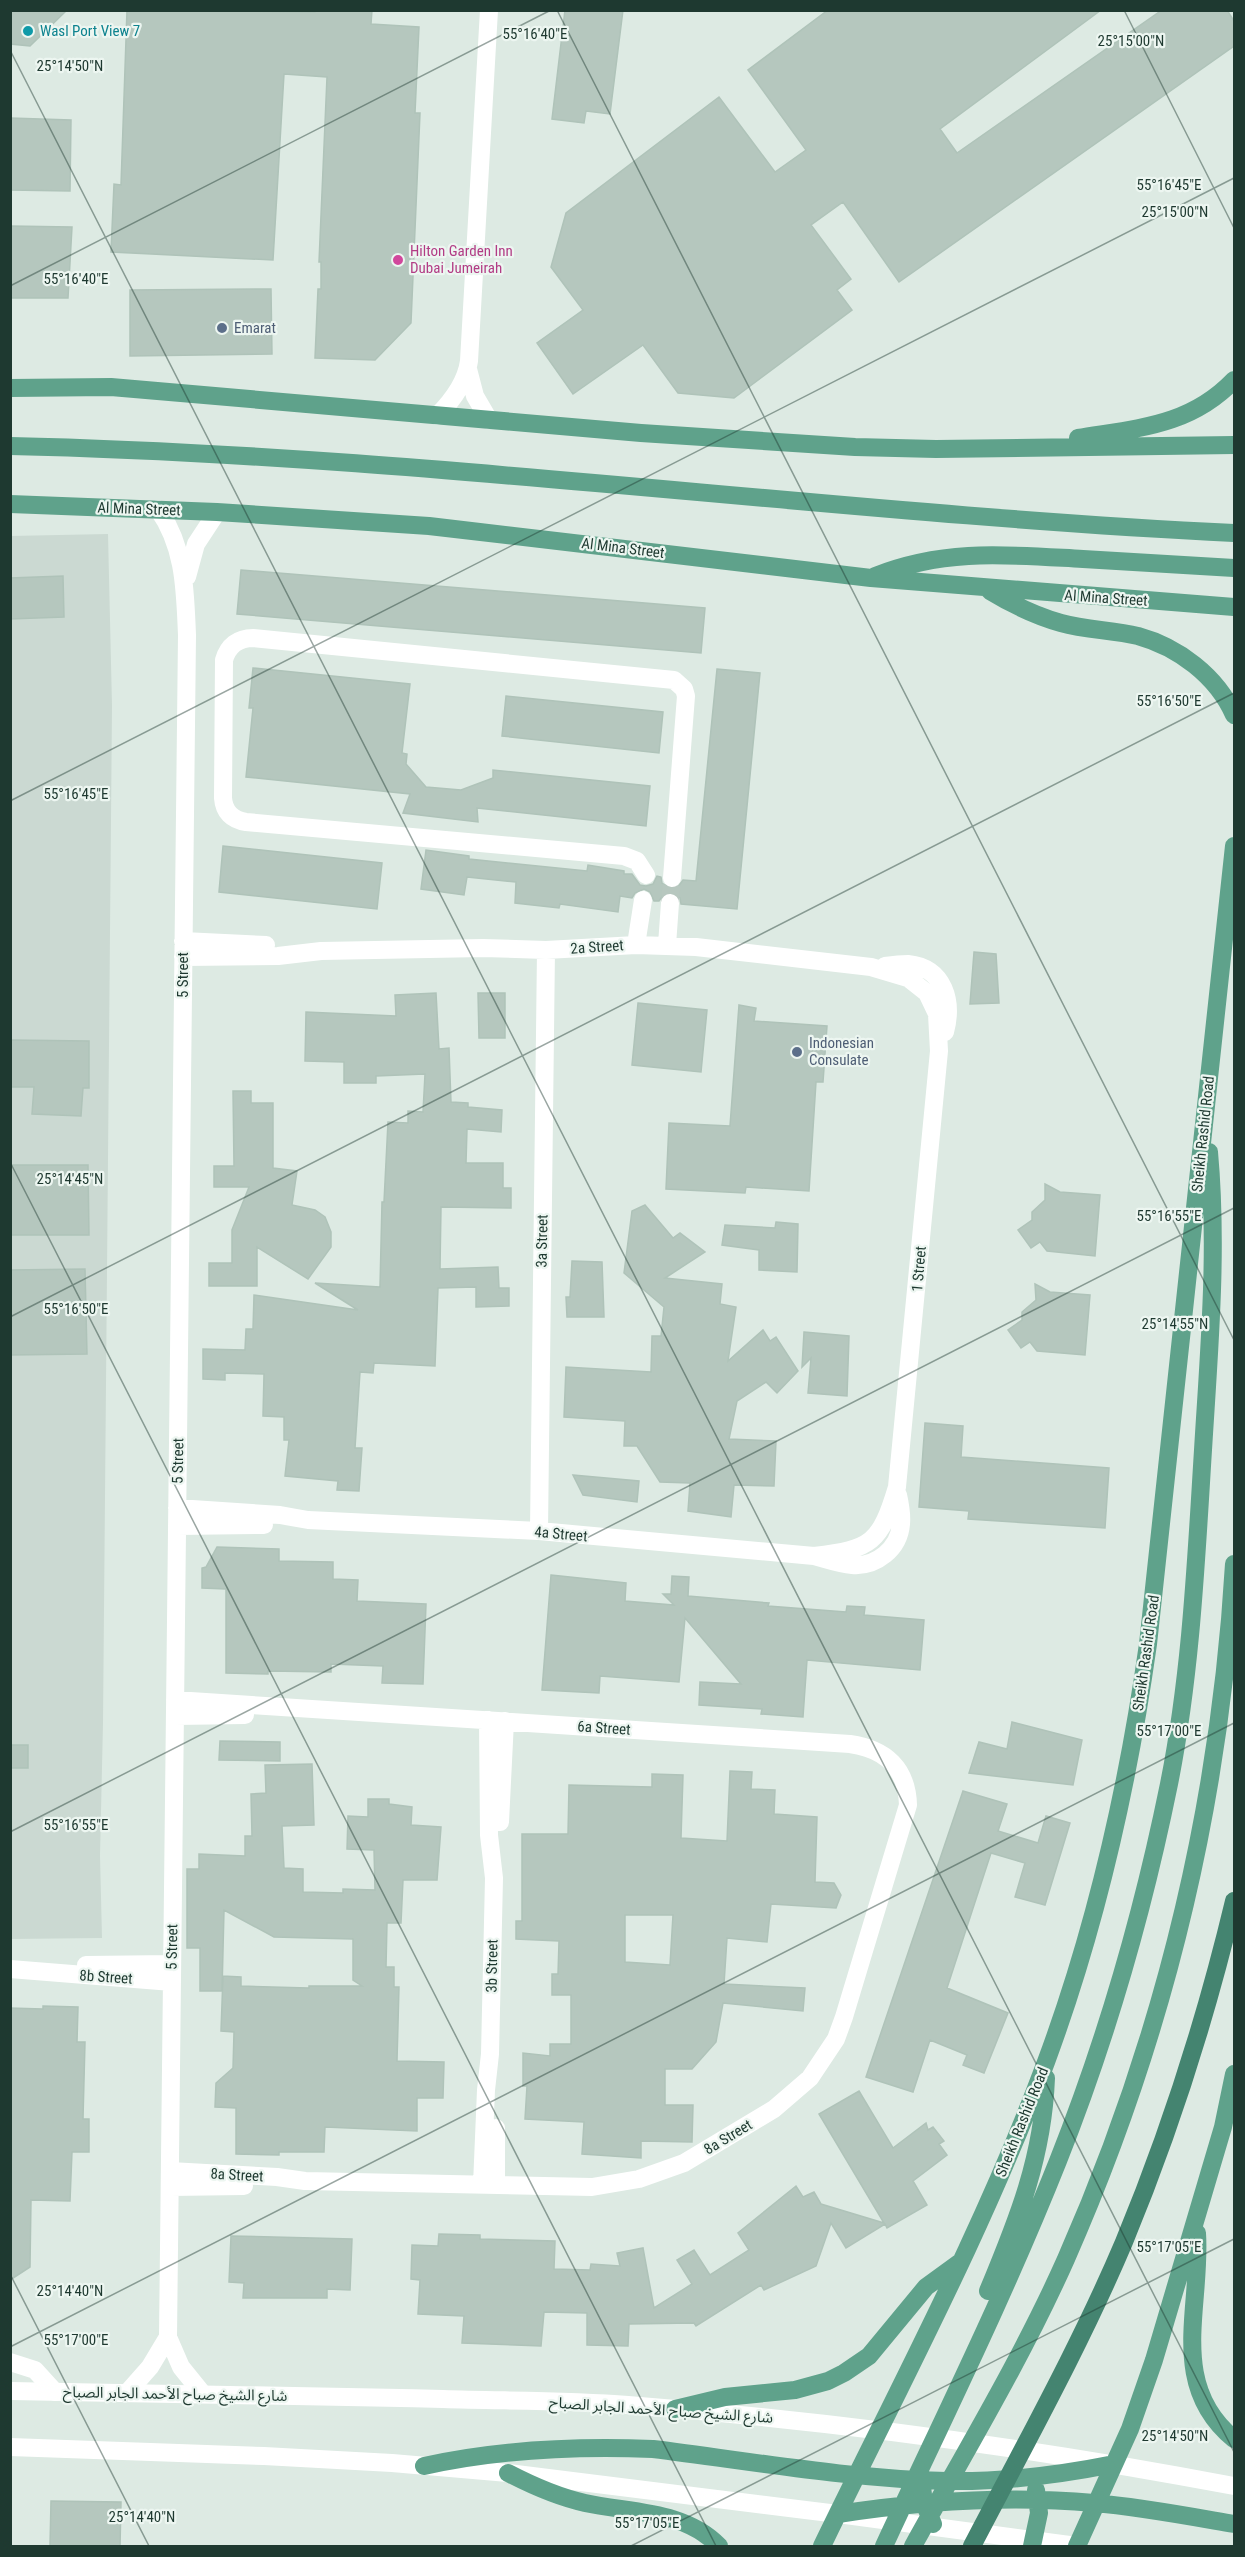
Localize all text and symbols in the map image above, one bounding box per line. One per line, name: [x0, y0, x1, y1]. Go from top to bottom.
place label: Wasl Port View 7: [40, 22, 140, 40]
marker: Wasl Port View 7: [21, 24, 35, 38]
text: 55°16'40"E: [503, 25, 567, 43]
text: 25°15'00"N: [1098, 32, 1164, 50]
text: 25°14'50"N: [37, 57, 103, 75]
text: 55°16'45"E: [1137, 176, 1201, 194]
text: 25°15'00"N: [1142, 203, 1208, 221]
place label: Hilton Garden Inn Dubai Jumeirah: [410, 242, 513, 277]
marker: Hilton Garden Inn Dubai Jumeirah: [391, 253, 405, 267]
text: 55°16'40"E: [44, 270, 108, 288]
place label: Emarat: [234, 319, 276, 337]
marker: Emarat: [215, 321, 229, 335]
street label: Al Mina Street: [97, 499, 181, 519]
street label: Al Mina Street: [581, 534, 665, 562]
street label: Al Mina Street: [1064, 586, 1148, 610]
text: 55°16'50"E: [1137, 692, 1201, 710]
text: 55°16'45"E: [44, 785, 108, 803]
street label: 2a Street: [570, 936, 624, 958]
street label: 5 Street: [174, 952, 192, 998]
place label: Indonesian Consulate: [809, 1034, 874, 1069]
marker: Indonesian Consulate: [790, 1045, 804, 1059]
street label: Sheikh Rashid Road: [1188, 1075, 1218, 1193]
text: 25°14'45"N: [37, 1170, 103, 1188]
text: 55°16'55"E: [1137, 1207, 1201, 1225]
street label: 3a Street: [533, 1214, 551, 1268]
street label: 1 Street: [908, 1245, 930, 1293]
text: 55°16'50"E: [44, 1300, 108, 1318]
text: 25°14'55"N: [1142, 1315, 1208, 1333]
street label: 5 Street: [169, 1438, 187, 1484]
street label: 4a Street: [534, 1523, 588, 1545]
street label: Sheikh Rashid Road: [1129, 1594, 1163, 1712]
street label: 6a Street: [577, 1717, 631, 1739]
text: 55°17'00"E: [1137, 1722, 1201, 1740]
text: 55°16'55"E: [44, 1816, 108, 1834]
street label: 5 Street: [163, 1924, 181, 1970]
street label: 3b Street: [483, 1939, 501, 1993]
street label: 8b Street: [79, 1966, 133, 1988]
street label: Sheikh Rashid Road: [992, 2065, 1052, 2179]
street label: 8a Street: [701, 2116, 755, 2158]
street label: 8a Street: [210, 2165, 264, 2185]
text: 55°17'05"E: [1137, 2238, 1201, 2256]
text: 25°14'40"N: [37, 2282, 103, 2300]
text: 55°17'00"E: [44, 2331, 108, 2349]
street label: شارع الشيخ صباح الأحمد الجابر الصباح: [63, 2383, 288, 2408]
street label: شارع الشيخ صباح الأحمد الجابر الصباح: [548, 2393, 774, 2430]
text: 25°14'50"N: [1142, 2427, 1208, 2445]
text: 25°14'40"N: [109, 2508, 175, 2526]
text: 55°17'05"E: [615, 2514, 679, 2532]

